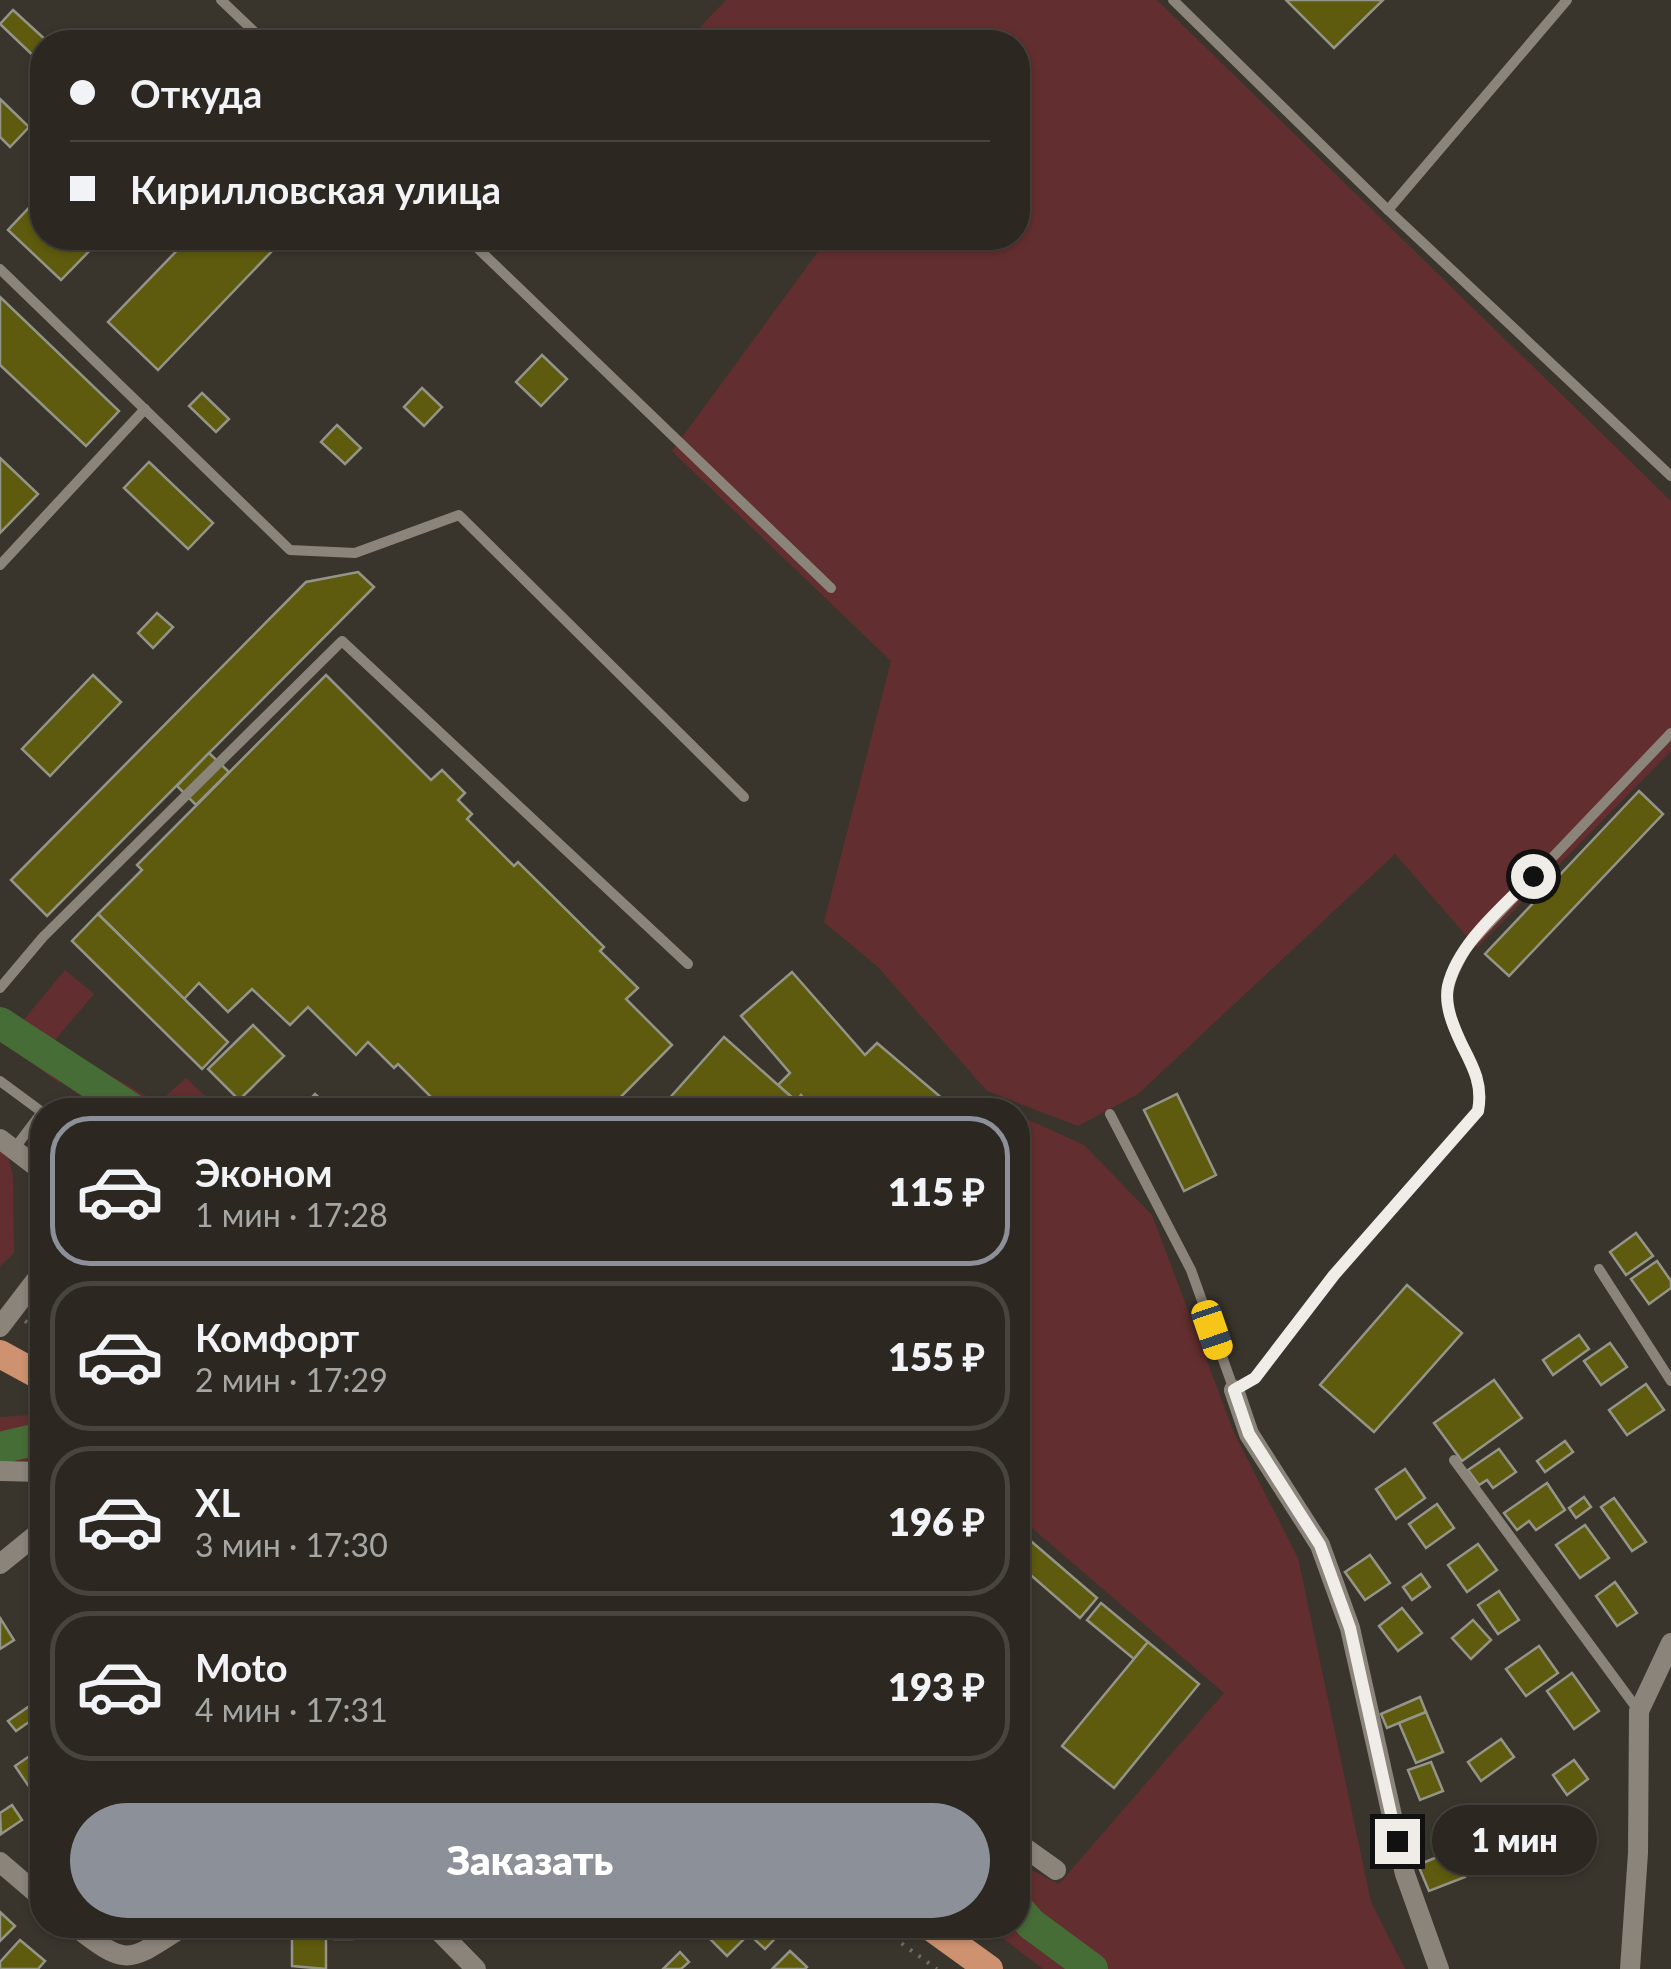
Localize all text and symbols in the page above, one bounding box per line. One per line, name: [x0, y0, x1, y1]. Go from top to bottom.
text: Откуда: [130, 70, 262, 116]
text: Кирилловская улица: [130, 166, 501, 212]
route start: [1511, 854, 1556, 899]
icon: car: [75, 1146, 165, 1236]
text: Эконом: [195, 1149, 333, 1195]
text: 115 ₽: [888, 1168, 985, 1214]
text: 1 мин · 17:28: [195, 1195, 388, 1234]
car: [1188, 1297, 1236, 1363]
icon: car: [75, 1311, 165, 1401]
text: Комфорт: [195, 1314, 359, 1360]
text: 155 ₽: [888, 1333, 985, 1379]
text: 2 мин · 17:29: [195, 1360, 388, 1399]
icon: car: [75, 1476, 165, 1566]
text: XL: [195, 1479, 240, 1525]
text: 196 ₽: [888, 1498, 985, 1544]
text: 3 мин · 17:30: [195, 1525, 388, 1564]
icon: car: [75, 1641, 165, 1731]
text: Moto: [195, 1644, 288, 1690]
text: 193 ₽: [888, 1663, 985, 1709]
text: 4 мин · 17:31: [195, 1690, 388, 1729]
button: Заказать: [70, 1803, 990, 1918]
callout: 1 мин: [1432, 1806, 1597, 1876]
route end: [1375, 1819, 1420, 1864]
text: 1 мин: [1471, 1820, 1558, 1859]

